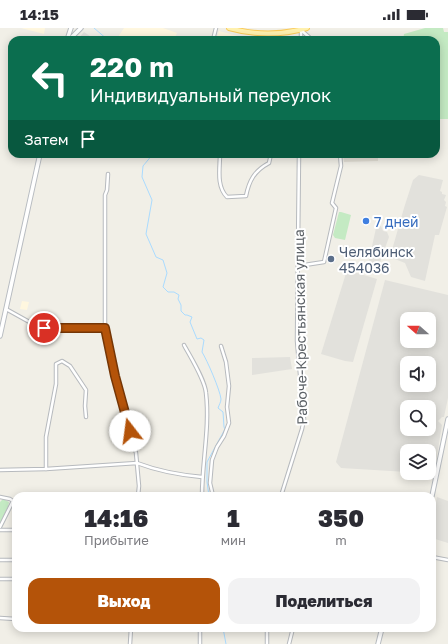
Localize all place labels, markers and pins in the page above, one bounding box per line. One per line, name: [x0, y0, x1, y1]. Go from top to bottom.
place label: 7 дней: [374, 213, 419, 230]
marker: 7 дней: [361, 216, 371, 226]
place label: Челябинск 454036: [339, 243, 414, 276]
marker: Челябинск 454036: [326, 254, 336, 264]
pin: [27, 311, 61, 345]

